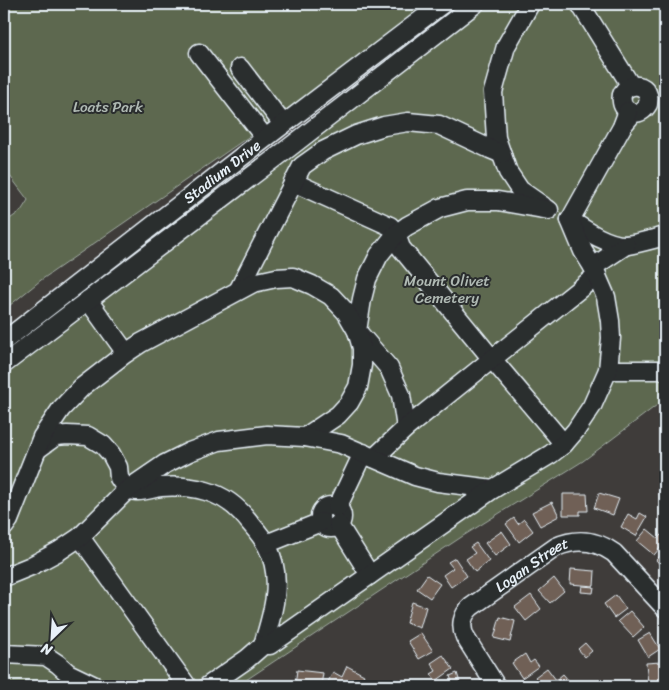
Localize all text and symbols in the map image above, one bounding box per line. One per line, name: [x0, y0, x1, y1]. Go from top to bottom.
park label: Loats Park: [73, 94, 144, 120]
street label: Stadium Drive: [177, 133, 267, 211]
park label: Mount Olivet Cemetery: [404, 268, 490, 311]
street label: Logan Street: [489, 530, 572, 599]
north arrow: [28, 612, 78, 662]
text: N: [37, 636, 57, 663]

